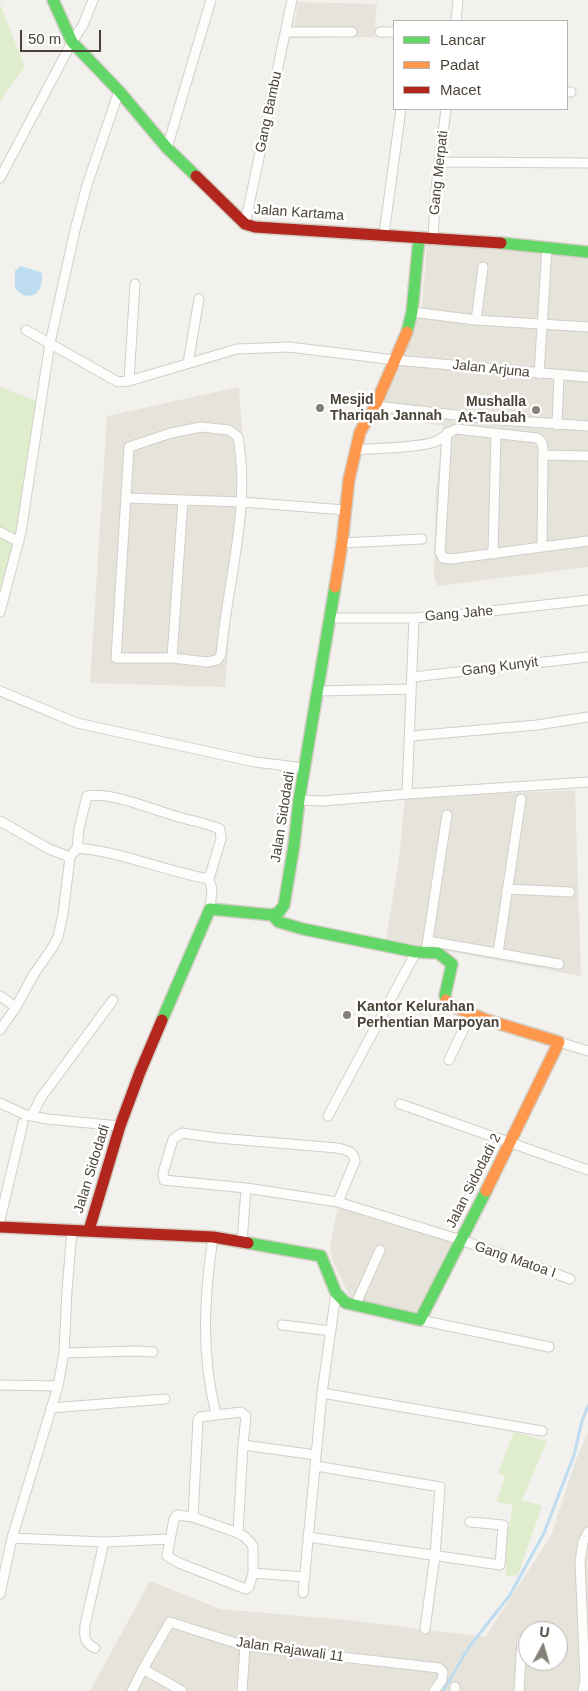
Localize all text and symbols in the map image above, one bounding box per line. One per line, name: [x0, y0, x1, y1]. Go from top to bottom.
scale bar: [22, 20, 104, 52]
legend: [393, 20, 568, 110]
text: 50 m: [28, 30, 61, 47]
text: Lancar: [440, 31, 486, 48]
text: Padat: [440, 56, 479, 73]
street label: Gang Bambu: [252, 70, 286, 154]
text: Macet: [440, 81, 481, 98]
street label: Gang Merpati: [426, 130, 452, 216]
street label: Jalan Kartama: [253, 201, 345, 225]
street label: Jalan Arjuna: [451, 357, 531, 381]
place label: Mesjid Thariqah Jannah: [330, 392, 442, 424]
place label: Mushalla At-Taubah: [458, 394, 526, 427]
marker: Mesjid Thariqah Jannah: [314, 402, 326, 414]
marker: Mushalla At-Taubah: [530, 404, 542, 416]
street label: Gang Jahe: [424, 603, 494, 625]
street label: Gang Kunyit: [461, 654, 539, 680]
street label: Jalan Sidodadi: [268, 770, 298, 864]
place label: Kantor Kelurahan Perhentian Marpoyan: [357, 999, 499, 1032]
marker: Kantor Kelurahan Perhentian Marpoyan: [341, 1009, 353, 1021]
street label: Jalan Sidodadi: [71, 1123, 113, 1215]
street label: Jalan Sidodadi 2: [443, 1131, 505, 1231]
street label: Gang Matoa I: [472, 1238, 558, 1282]
north arrow: [518, 1621, 568, 1671]
text: U: [539, 1624, 550, 1641]
street label: Jalan Rajawali 11: [235, 1634, 345, 1666]

